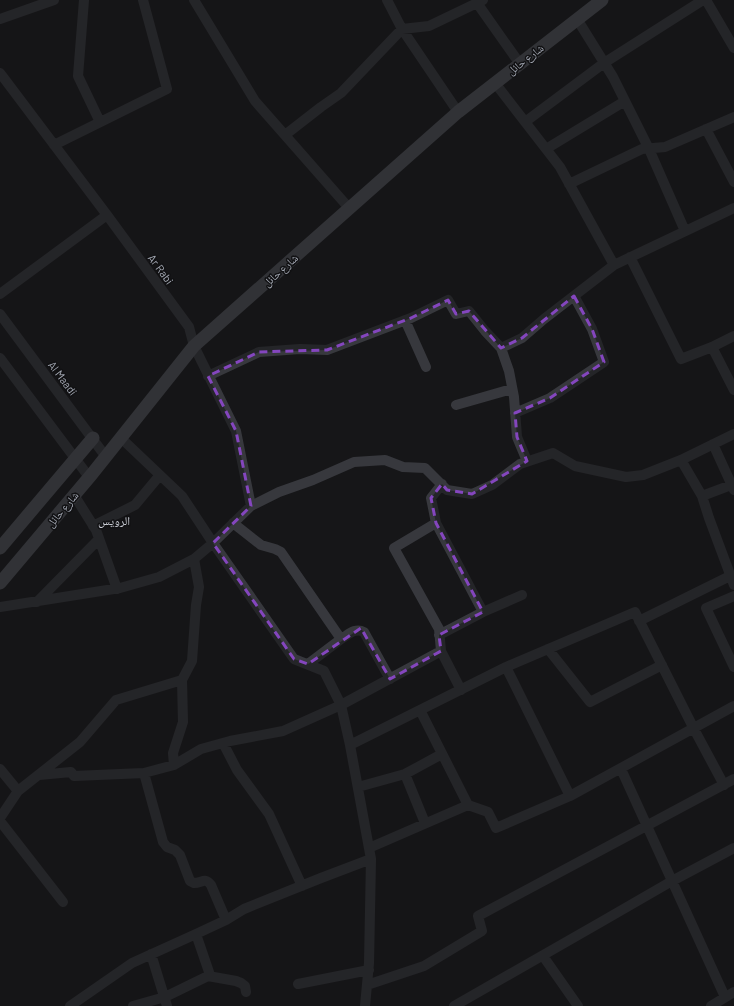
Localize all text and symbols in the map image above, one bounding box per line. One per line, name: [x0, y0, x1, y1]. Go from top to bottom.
street label: شارع حائل: [504, 41, 546, 78]
street label: Ar Rabi: [146, 251, 176, 287]
street label: شارع حائل: [260, 251, 301, 290]
street label: Al Maadi: [46, 358, 80, 398]
street label: شارع حائل: [43, 489, 81, 530]
district label: الرويس: [98, 513, 130, 528]

